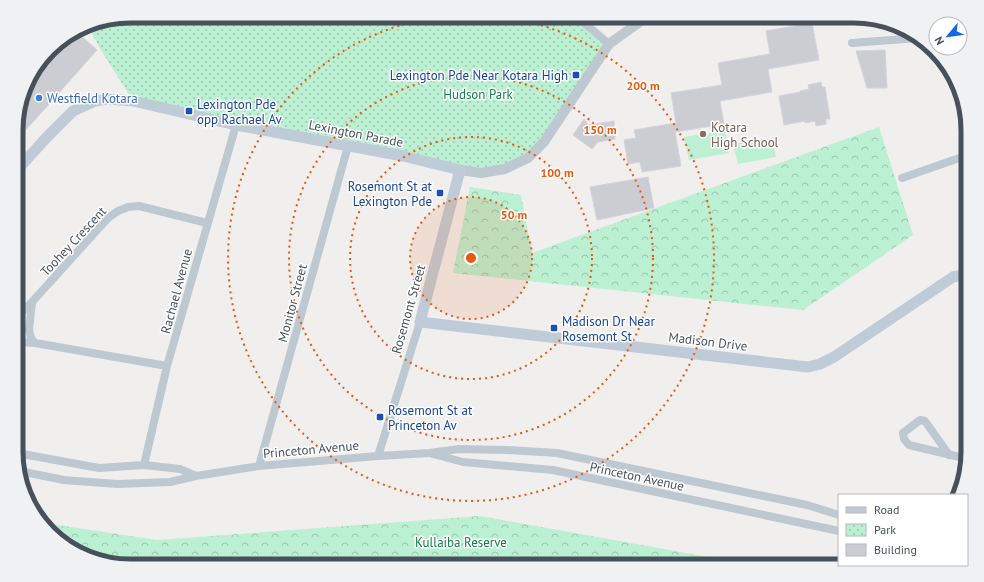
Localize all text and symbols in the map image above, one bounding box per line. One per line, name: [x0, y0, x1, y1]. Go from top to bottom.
north arrow: [928, 16, 968, 56]
text: N: [931, 34, 947, 47]
place label: Lexington Pde Near Kotara High: [390, 67, 568, 84]
marker: Lexington Pde Near Kotara High: [571, 70, 581, 80]
text: 200 m: [626, 78, 660, 93]
park label: Hudson Park: [443, 86, 514, 103]
place label: Westfield Kotara: [47, 90, 138, 107]
marker: Westfield Kotara: [34, 93, 44, 103]
place label: Lexington Pde opp Rachael Av: [197, 96, 283, 128]
marker: Lexington Pde opp Rachael Av: [184, 106, 194, 116]
street label: Lexington Parade: [307, 116, 405, 151]
place label: Kotara High School: [711, 119, 779, 151]
text: 150 m: [583, 122, 617, 137]
marker: Kotara High School: [698, 129, 708, 139]
text: 100 m: [540, 165, 574, 180]
place label: Rosemont St at Lexington Pde: [348, 178, 433, 210]
marker: Rosemont St at Lexington Pde: [435, 188, 445, 198]
street label: Toohey Crescent: [37, 202, 110, 280]
text: 50 m: [501, 207, 527, 222]
street label: Rachael Avenue: [157, 247, 196, 336]
centre of rings: [464, 251, 478, 265]
street label: Monitor Street: [274, 262, 311, 344]
street label: Rosemont Street: [388, 262, 429, 356]
place label: Madison Dr Near Rosemont St: [562, 313, 655, 345]
marker: Madison Dr Near Rosemont St: [549, 323, 559, 333]
street label: Madison Drive: [668, 328, 748, 355]
place label: Rosemont St at Princeton Av: [388, 402, 473, 434]
marker: Rosemont St at Princeton Av: [375, 412, 385, 422]
street label: Princeton Avenue: [262, 437, 360, 462]
street label: Princeton Avenue: [588, 458, 686, 495]
legend: [838, 494, 968, 566]
text: Road: [874, 502, 899, 517]
text: Park: [874, 522, 896, 537]
park label: Kullaiba Reserve: [415, 534, 507, 551]
text: Building: [874, 542, 917, 557]

